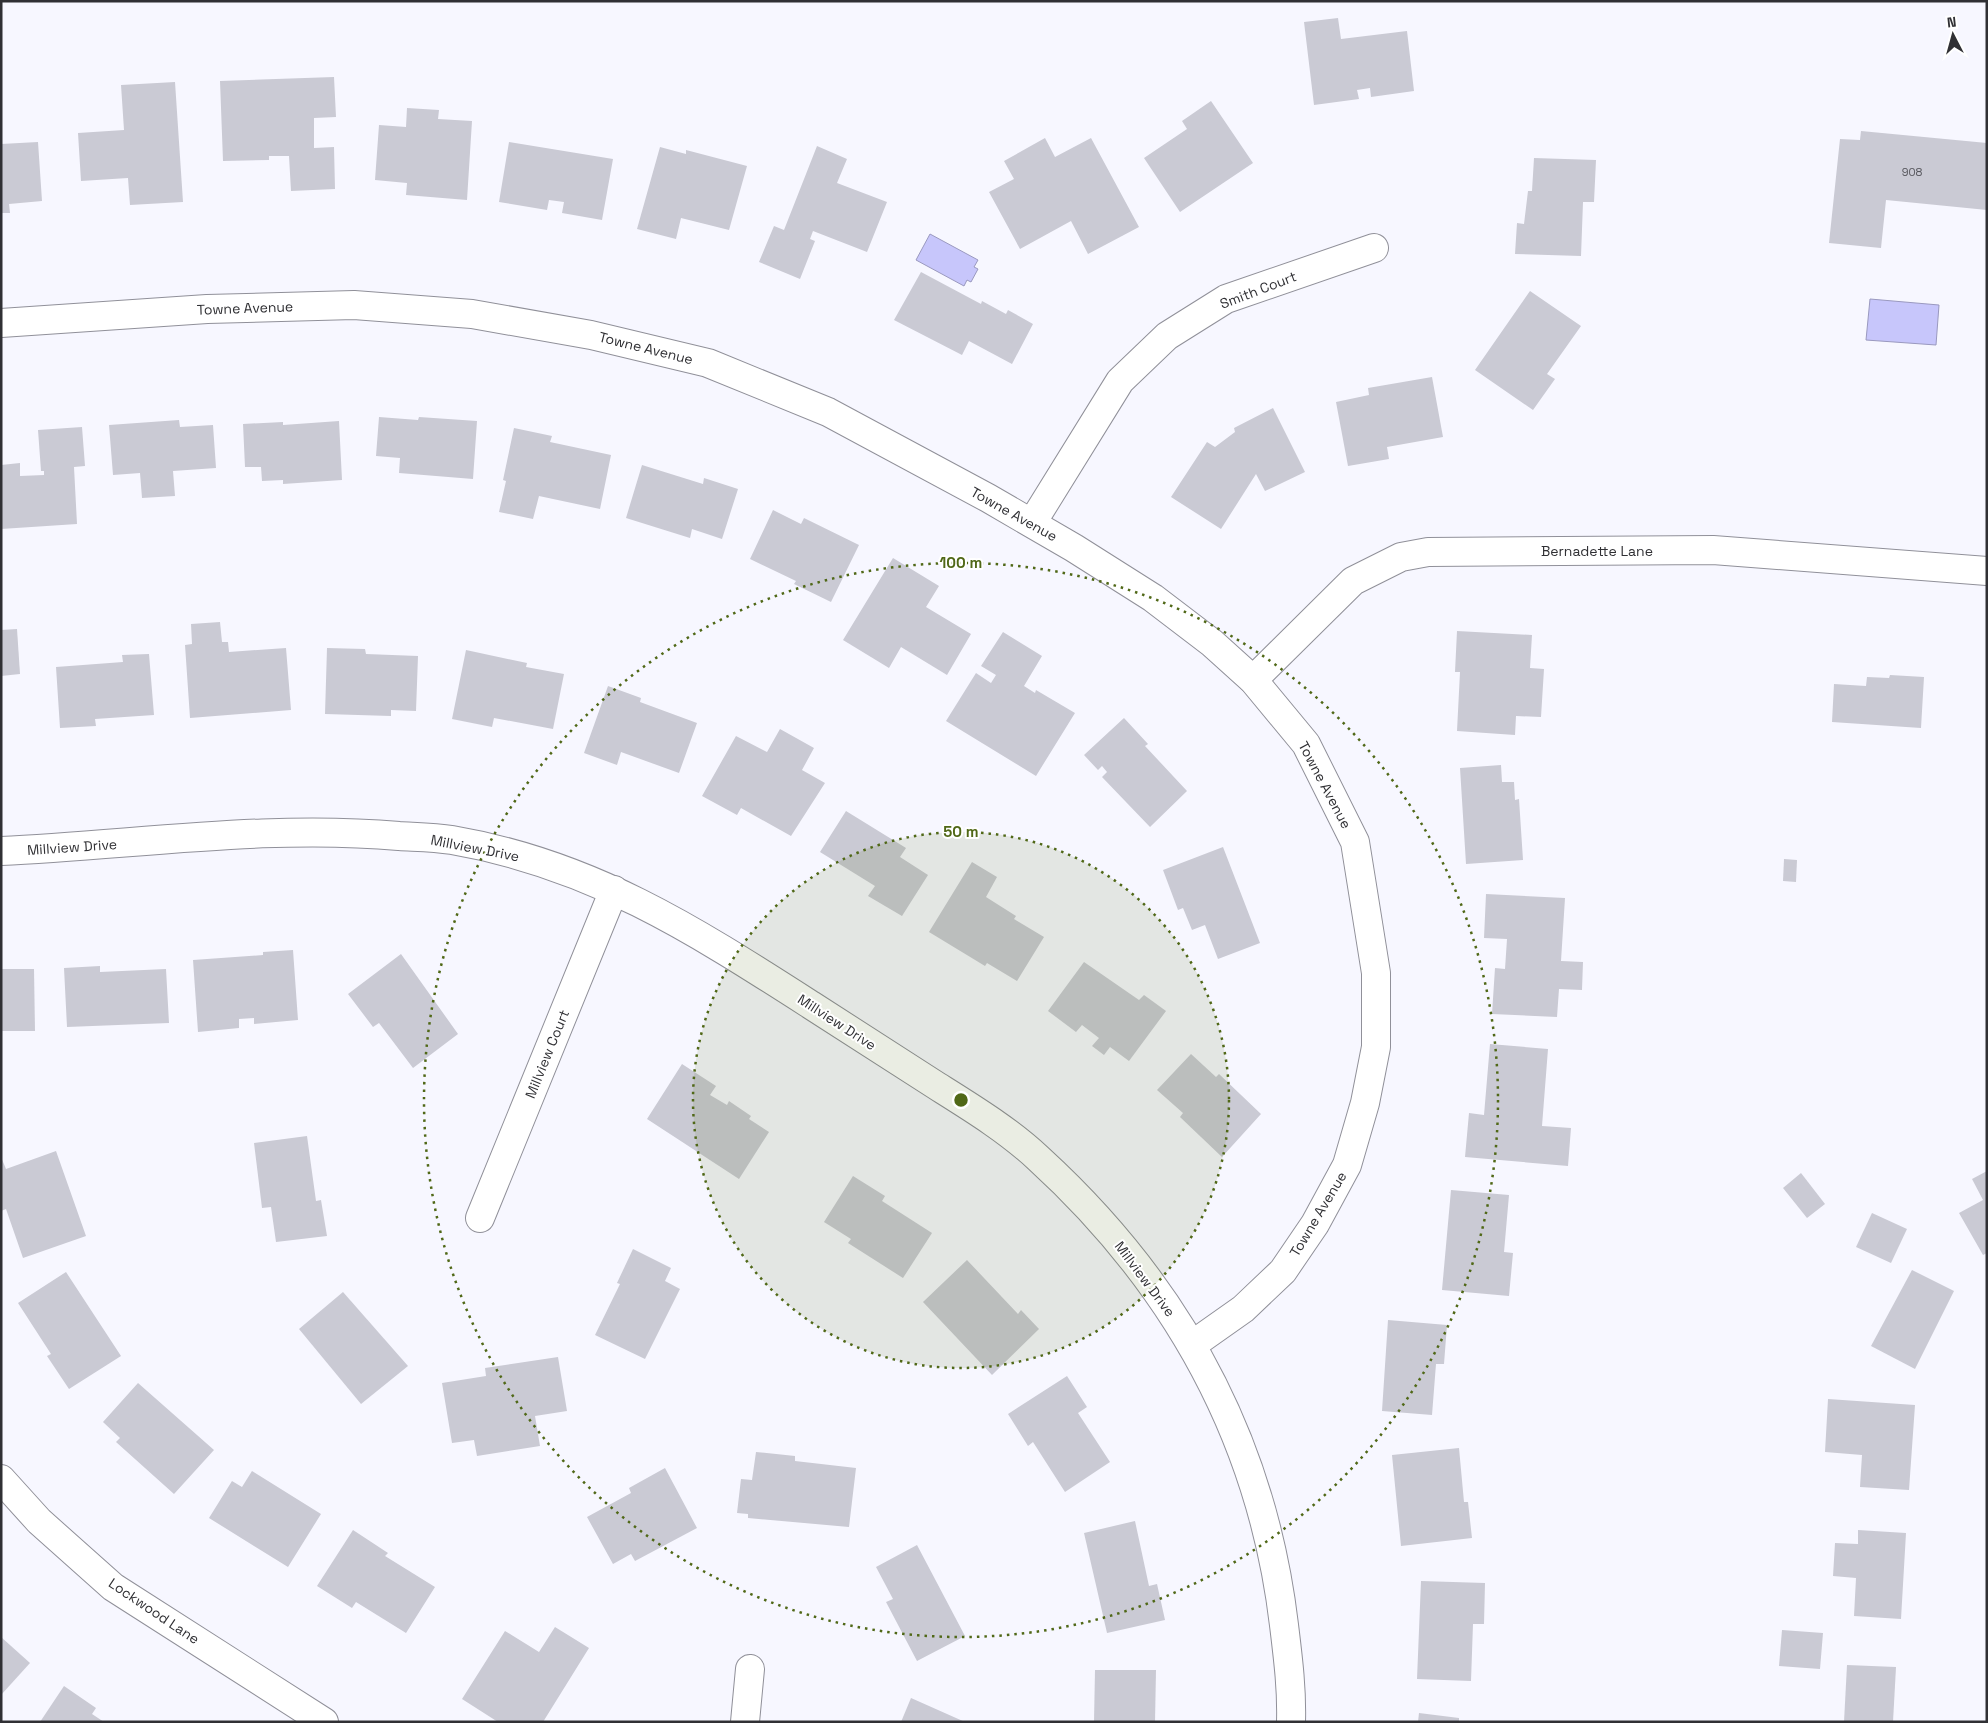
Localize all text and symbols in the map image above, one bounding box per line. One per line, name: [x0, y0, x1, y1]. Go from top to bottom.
north arrow: [1928, 10, 1978, 60]
text: N: [1946, 13, 1957, 32]
house number: 908: [1902, 165, 1922, 179]
street label: Smith Court: [1217, 267, 1299, 313]
street label: Towne Avenue: [197, 297, 293, 319]
street label: Towne Avenue: [597, 328, 695, 368]
street label: Towne Avenue: [968, 483, 1060, 545]
street label: Bernadette Lane: [1541, 542, 1653, 560]
text: 100 m: [940, 553, 982, 572]
street label: Towne Avenue: [1294, 738, 1356, 832]
text: 50 m: [943, 822, 979, 841]
street label: Millview Drive: [429, 831, 521, 865]
street label: Millview Drive: [27, 835, 117, 859]
street label: Millview Drive: [794, 990, 880, 1054]
street label: Millview Court: [521, 1007, 573, 1101]
centre of rings: [952, 1091, 970, 1109]
street label: Towne Avenue: [1285, 1168, 1351, 1260]
street label: Millview Drive: [1111, 1238, 1179, 1320]
street label: Lockwood Lane: [105, 1574, 203, 1648]

